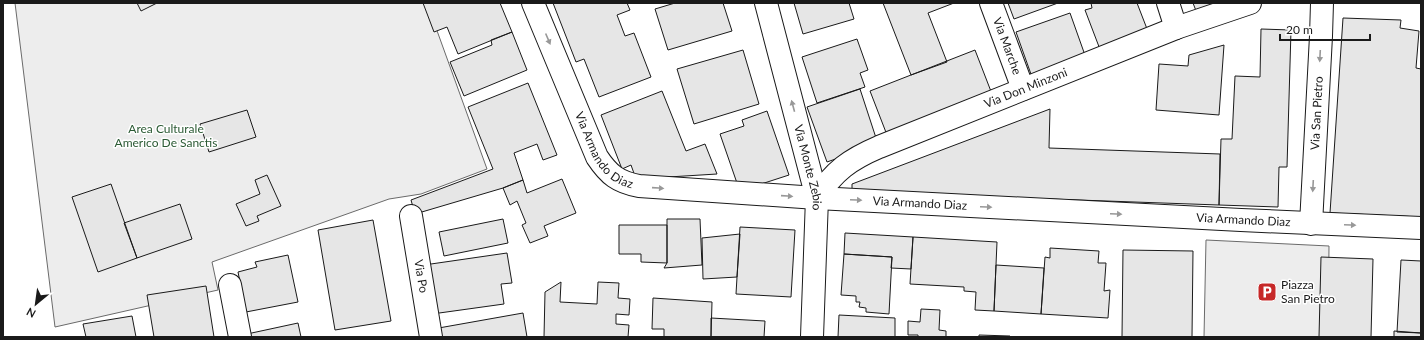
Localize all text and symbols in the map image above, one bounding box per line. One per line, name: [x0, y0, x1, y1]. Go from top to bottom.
street label: Via Marche: [990, 15, 1025, 77]
scale bar: [1280, 16, 1370, 42]
text: 20 m: [1286, 22, 1313, 37]
one-way arrow: [544, 33, 551, 45]
one-way arrow: [1317, 50, 1324, 62]
street label: Via Don Minzoni: [982, 64, 1069, 111]
street label: Via San Pietro: [1307, 76, 1326, 150]
one-way arrow: [790, 99, 796, 112]
street label: Via Armando Diaz: [572, 110, 636, 192]
park label: Area Culturale Americo De Sanctis: [115, 121, 217, 150]
street label: Via Monte Zebio: [791, 123, 825, 211]
one-way arrow: [1310, 180, 1317, 192]
one-way arrow: [652, 184, 664, 191]
one-way arrow: [781, 192, 793, 199]
street label: Via Armando Diaz: [872, 193, 968, 213]
one-way arrow: [850, 196, 862, 203]
one-way arrow: [980, 203, 992, 210]
one-way arrow: [1110, 210, 1122, 217]
street label: Via Armando Diaz: [1196, 210, 1292, 229]
one-way arrow: [1344, 222, 1356, 229]
street label: Via Po: [411, 258, 432, 294]
place label: Piazza San Pietro: [1281, 277, 1335, 306]
parking icon: Piazza San Pietro: [1256, 281, 1278, 303]
north arrow: [16, 284, 56, 324]
text: N: [24, 305, 38, 321]

